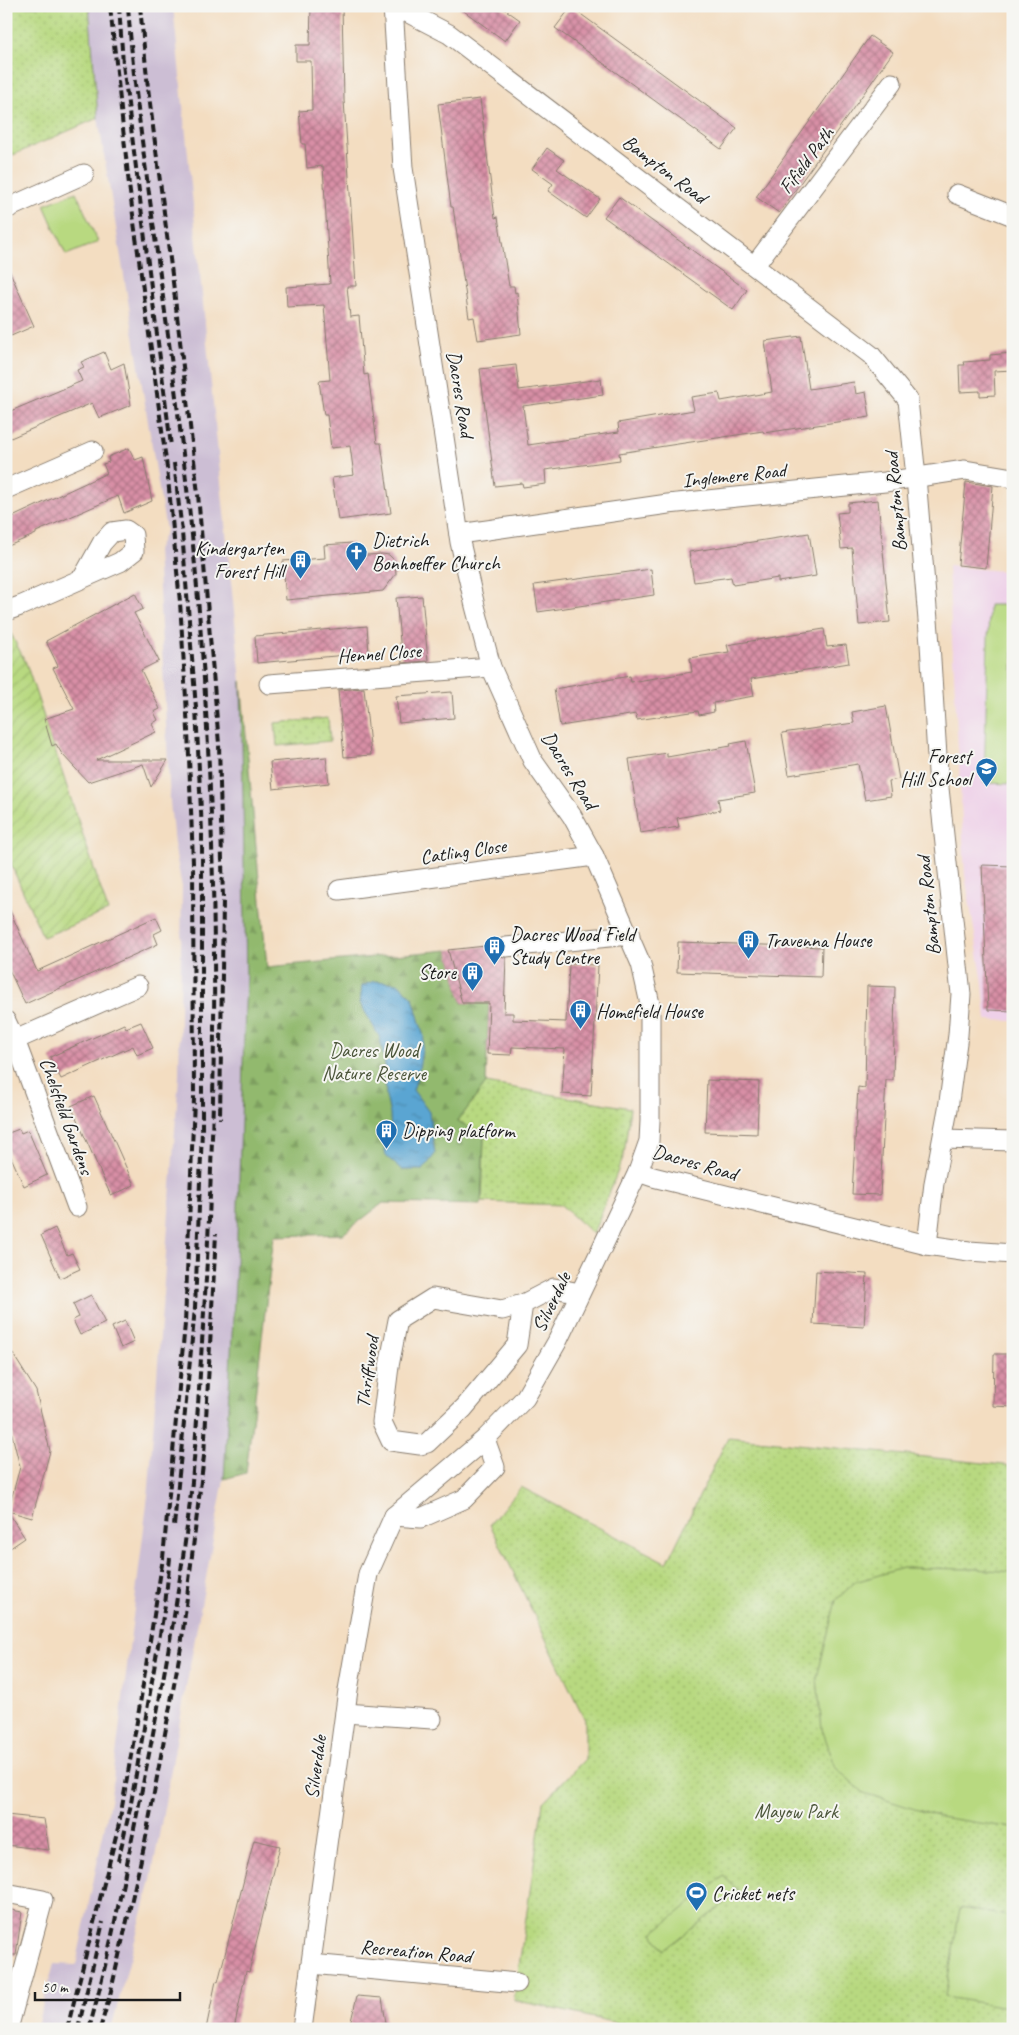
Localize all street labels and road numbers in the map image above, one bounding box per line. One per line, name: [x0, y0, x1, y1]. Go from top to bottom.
street label: Fifield Path: [773, 121, 841, 199]
street label: Bampton Road: [617, 129, 715, 211]
street label: Dacres Road: [441, 349, 480, 442]
street label: Bampton Road: [878, 448, 912, 553]
street label: Inglemere Road: [681, 457, 790, 493]
street label: Hennel Close: [336, 638, 423, 669]
street label: Dacres Road: [536, 727, 605, 816]
street label: Catling Close: [419, 833, 509, 870]
street label: Bampton Road: [911, 852, 946, 957]
street label: Chelsfield Gardens: [34, 1054, 100, 1180]
street label: Dacres Road: [650, 1138, 743, 1187]
street label: Silverdale: [526, 1267, 577, 1336]
street label: Thriffwood: [350, 1332, 385, 1410]
street label: Silverdale: [299, 1732, 333, 1800]
street label: Recreation Road: [359, 1934, 476, 1969]

